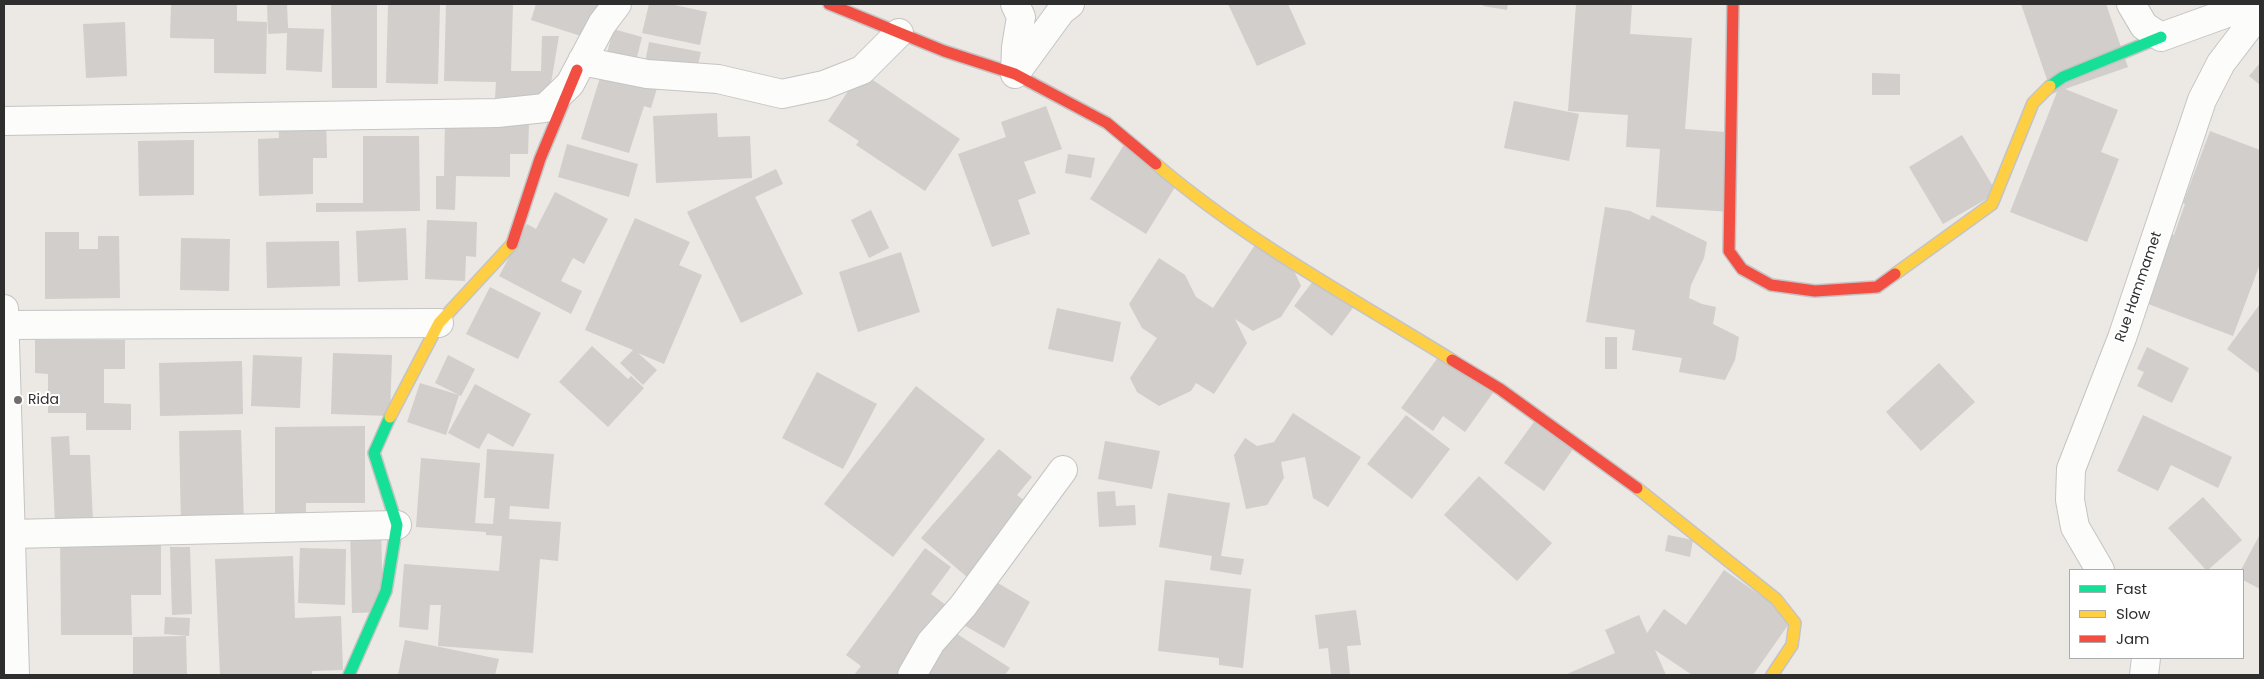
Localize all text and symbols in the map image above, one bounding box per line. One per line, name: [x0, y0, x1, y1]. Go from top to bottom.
street label: Rue Hammamet: [2112, 230, 2166, 344]
place label: Rida: [28, 392, 59, 408]
marker: Rida: [12, 394, 24, 406]
legend: [2069, 569, 2244, 659]
text: Fast: [2116, 578, 2147, 599]
text: Slow: [2116, 603, 2150, 624]
text: Jam: [2116, 628, 2150, 649]

